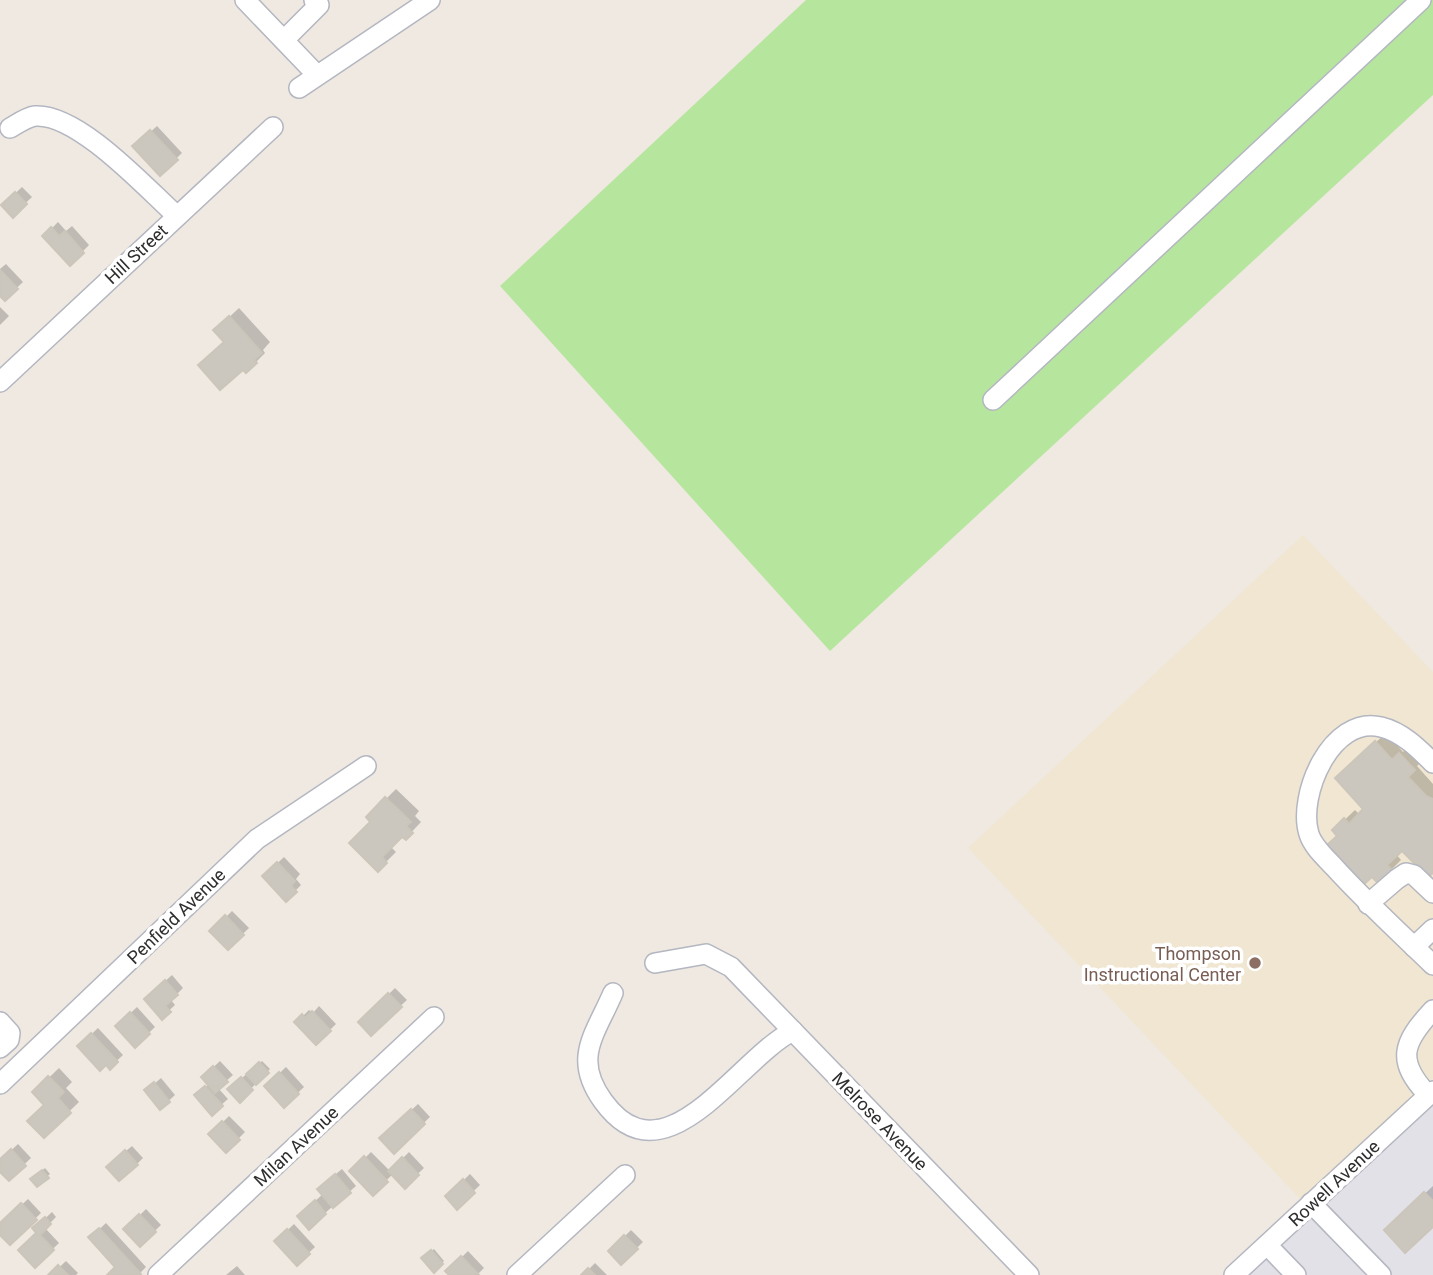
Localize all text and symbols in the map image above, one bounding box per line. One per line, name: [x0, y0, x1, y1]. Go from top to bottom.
street label: Hill Street: [100, 220, 172, 288]
street label: Penfield Avenue: [123, 864, 229, 968]
place label: Thompson Instructional Center: [1084, 943, 1241, 985]
marker: Thompson Instructional Center: [1247, 955, 1263, 971]
street label: Melrose Avenue: [828, 1068, 932, 1174]
street label: Milan Avenue: [250, 1102, 342, 1190]
street label: Rowell Avenue: [1284, 1136, 1384, 1230]

